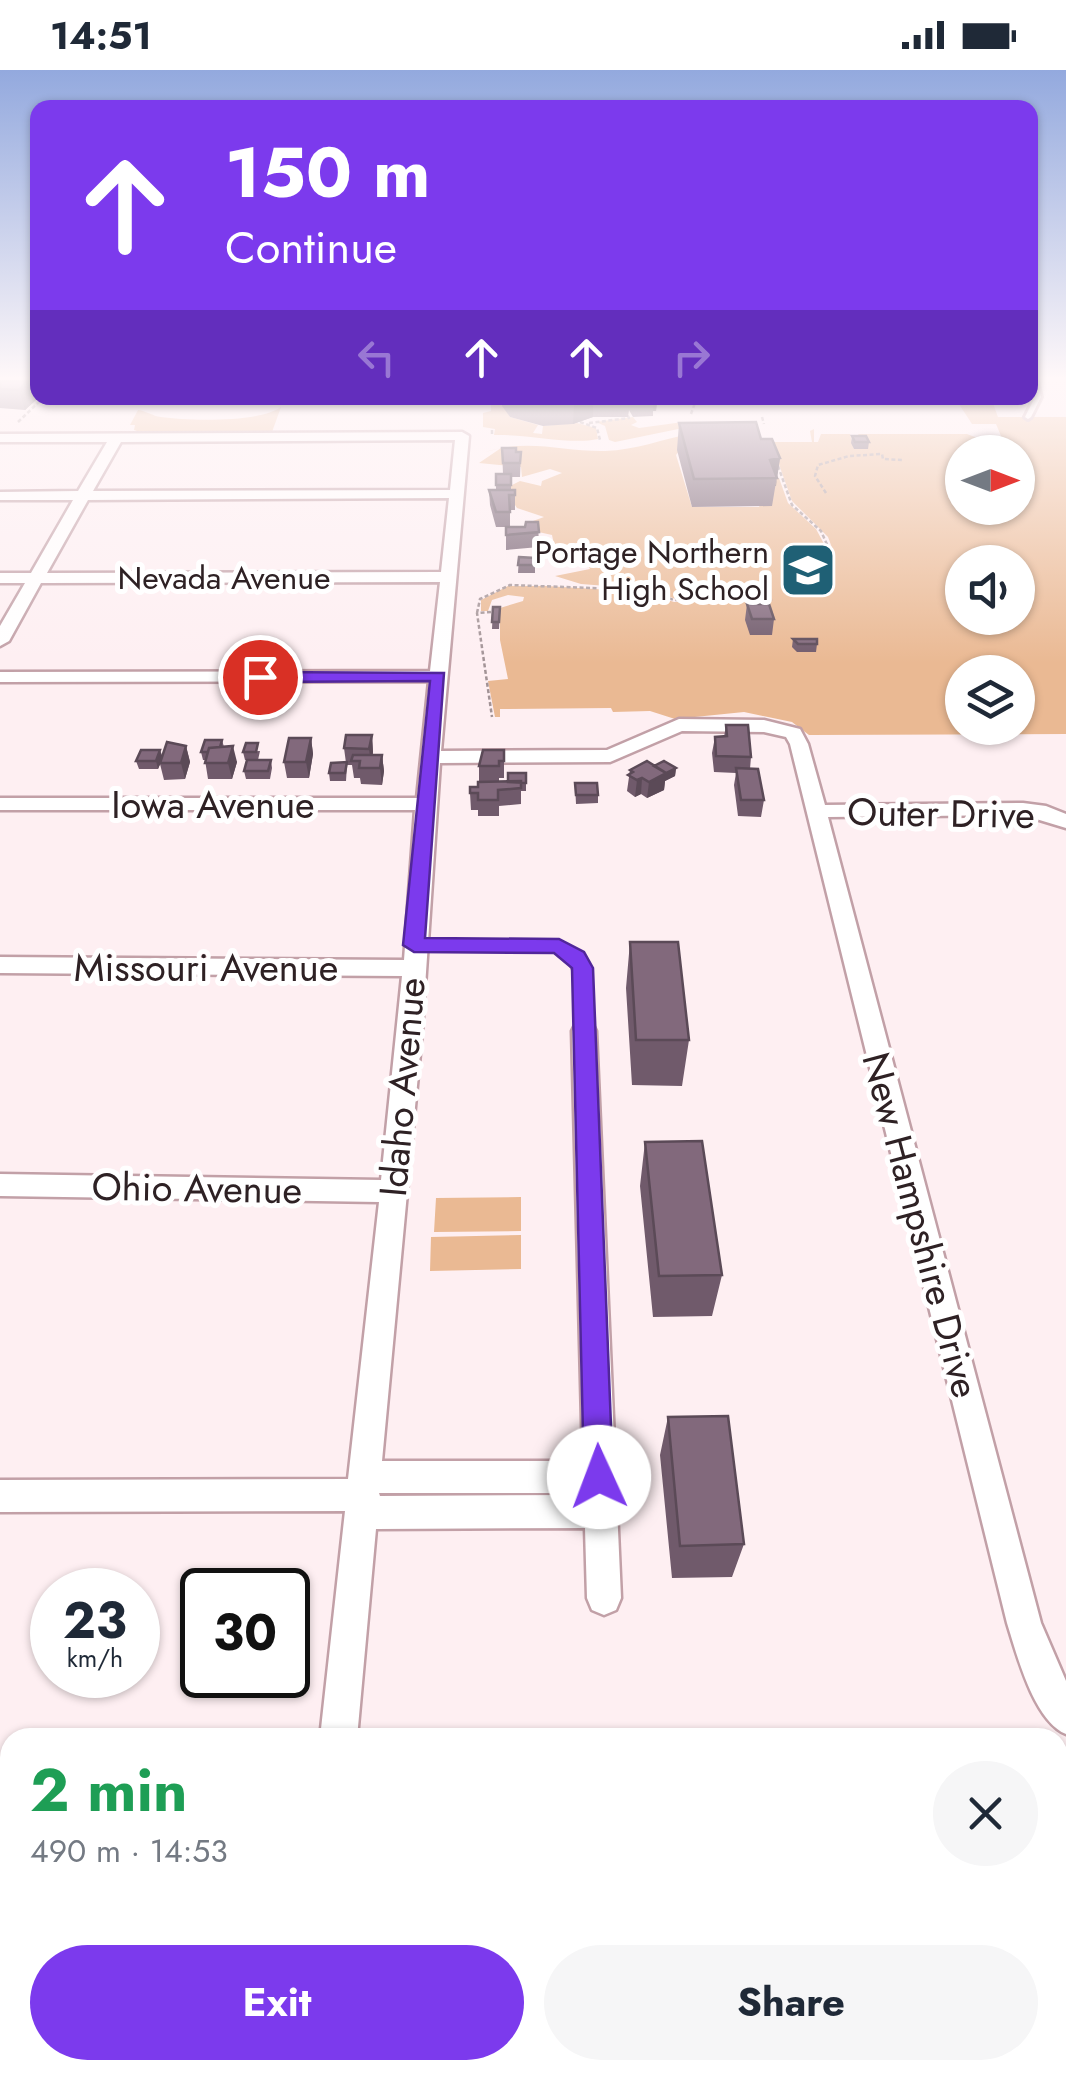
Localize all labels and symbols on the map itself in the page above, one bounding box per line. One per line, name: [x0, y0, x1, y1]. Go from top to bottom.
north arrow: [945, 435, 1035, 525]
place label: Portage Northern High School: [535, 529, 769, 612]
school or university icon: Portage Northern High School: [778, 540, 838, 600]
street label: Nevada Avenue: [117, 555, 331, 601]
pin: [218, 635, 303, 720]
street label: Iowa Avenue: [111, 777, 315, 832]
street label: Outer Drive: [847, 784, 1035, 842]
street label: Missouri Avenue: [74, 940, 338, 995]
street label: Idaho Avenue: [365, 975, 439, 1199]
street label: New Hampshire Drive: [848, 1046, 994, 1404]
street label: Ohio Avenue: [91, 1159, 303, 1217]
position arrow: [547, 1425, 651, 1529]
speed limit sign: 30: [180, 1568, 310, 1698]

